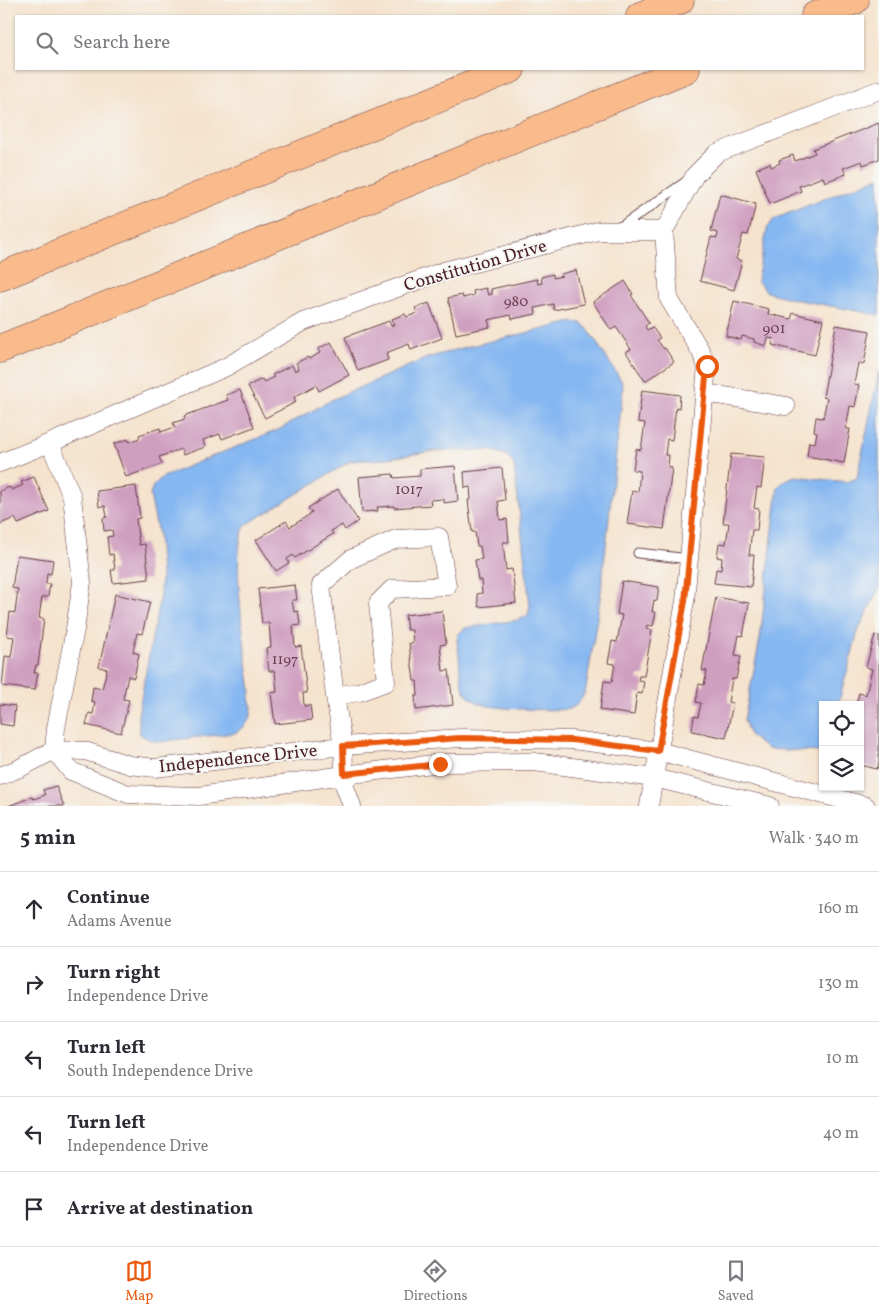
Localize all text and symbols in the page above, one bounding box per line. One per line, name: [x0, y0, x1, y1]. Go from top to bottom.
search box: [15, 15, 864, 70]
icon: search: [33, 29, 61, 57]
text: Search here: [73, 30, 170, 56]
street label: Constitution Drive: [401, 234, 550, 299]
house number: 980: [504, 292, 528, 313]
house number: 901: [763, 319, 785, 340]
route start: [696, 355, 719, 378]
house number: 1017: [395, 480, 423, 501]
house number: 1197: [272, 650, 298, 671]
map controls: [819, 701, 864, 791]
button: locate: [819, 701, 864, 746]
street label: Independence Drive: [158, 739, 319, 780]
button: layers: [819, 746, 864, 791]
route end: [429, 753, 452, 776]
text: 5 min: [20, 824, 76, 853]
text: Walk · 340 m: [769, 828, 859, 850]
text: Continue: [67, 885, 150, 911]
icon: ahead: [20, 895, 48, 923]
text: 160 m: [818, 898, 859, 920]
text: Adams Avenue: [67, 911, 171, 933]
text: Turn right: [67, 960, 160, 986]
icon: right: [20, 970, 48, 998]
text: 130 m: [818, 973, 859, 995]
text: Independence Drive: [67, 986, 208, 1008]
text: Turn left: [67, 1035, 146, 1061]
icon: left: [20, 1045, 48, 1073]
text: 10 m: [826, 1048, 859, 1070]
text: South Independence Drive: [67, 1061, 253, 1083]
text: Turn left: [67, 1110, 146, 1136]
icon: left: [20, 1120, 48, 1148]
text: 40 m: [823, 1123, 859, 1145]
text: Independence Drive: [67, 1136, 208, 1158]
icon: arrive: [20, 1195, 48, 1223]
text: Arrive at destination: [67, 1196, 253, 1222]
tab: Map: [125, 1257, 153, 1306]
tab: Directions: [403, 1257, 468, 1306]
tab: Saved: [718, 1257, 754, 1306]

